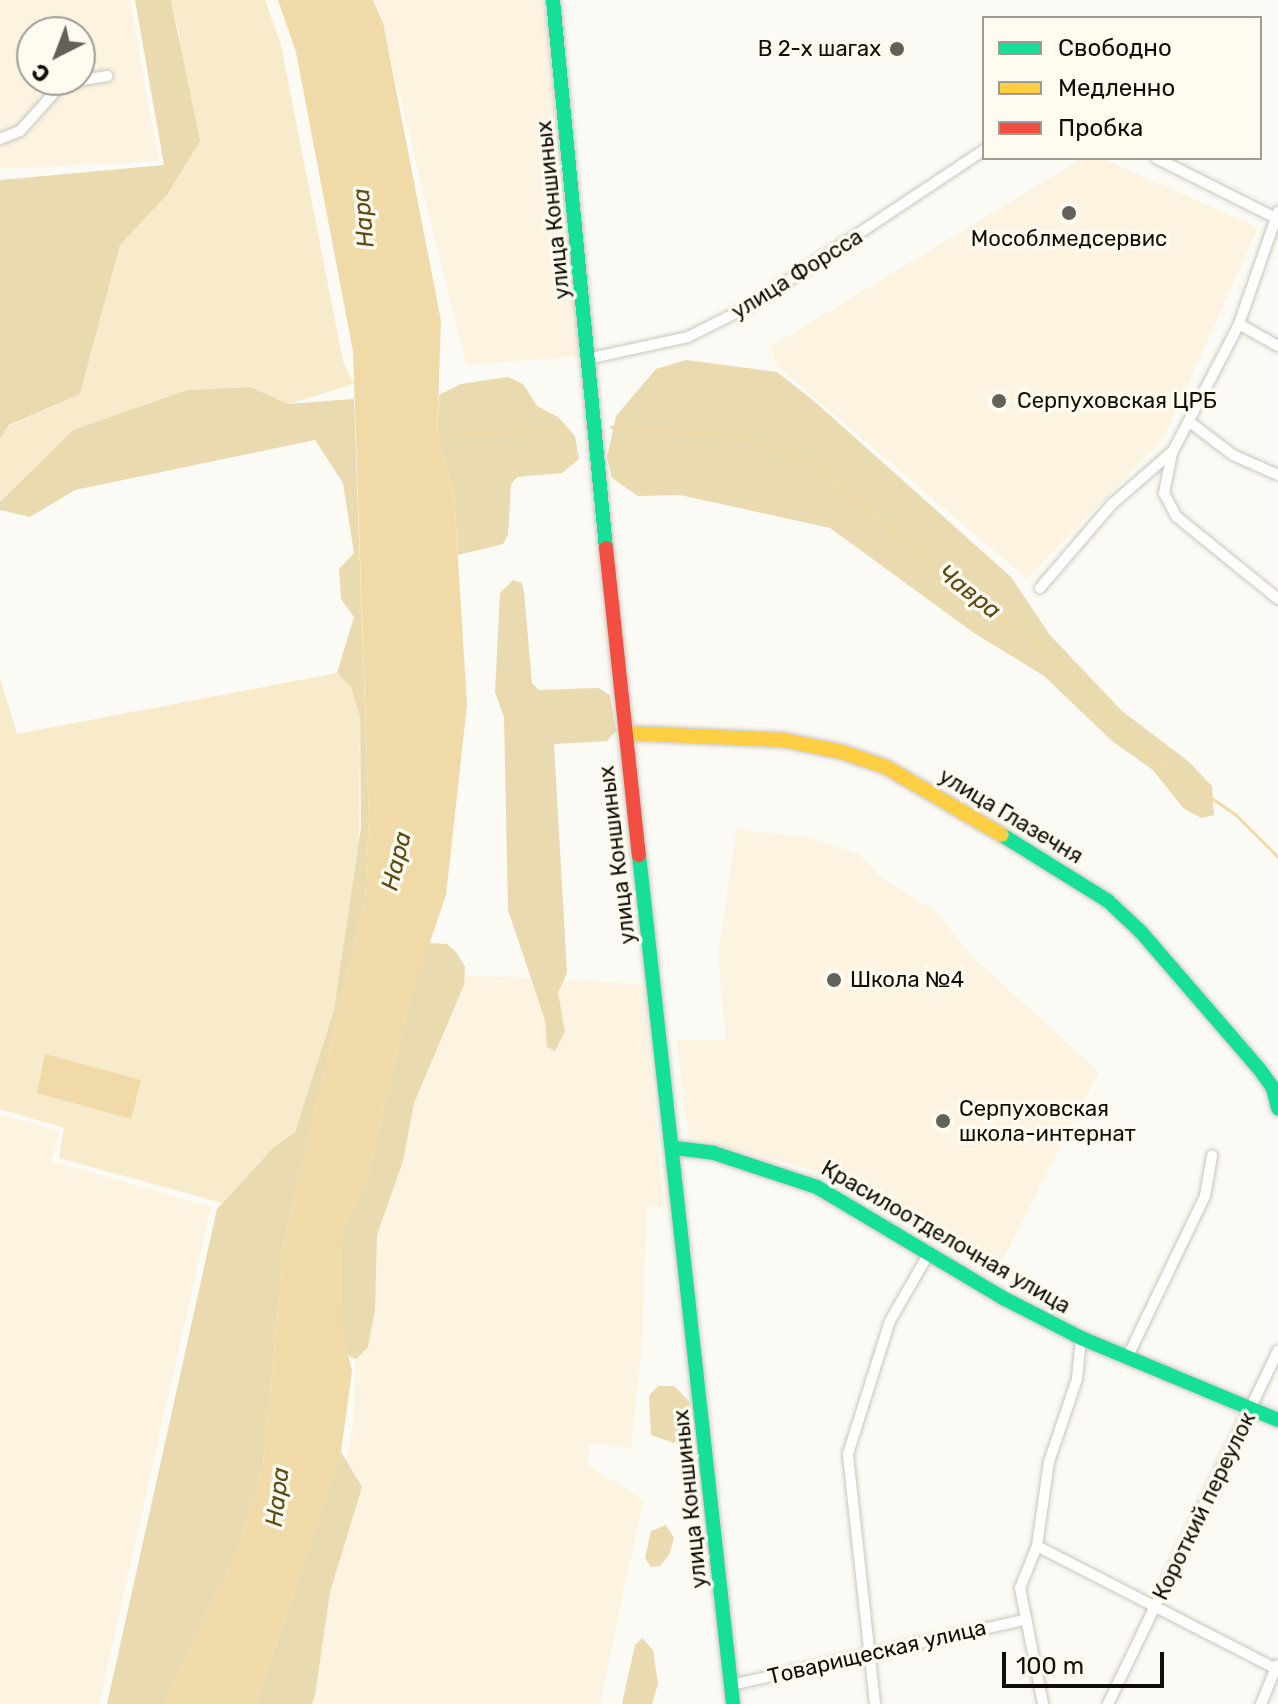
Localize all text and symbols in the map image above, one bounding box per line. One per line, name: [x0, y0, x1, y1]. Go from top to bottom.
north arrow: [16, 16, 96, 96]
legend: [982, 16, 1262, 160]
text: Свободно: [1058, 34, 1172, 62]
place label: В 2-х шагах: [758, 36, 881, 62]
marker: В 2-х шагах: [888, 40, 906, 58]
text: С: [26, 58, 56, 88]
text: Медленно: [1058, 74, 1175, 102]
text: Пробка: [1058, 114, 1143, 142]
street label: улица Коншиных: [530, 119, 576, 301]
water label: Нара: [347, 187, 381, 249]
marker: Мособлмедсервис: [1060, 204, 1078, 222]
street label: улица Форсса: [727, 223, 867, 325]
place label: Мособлмедсервис: [971, 226, 1167, 252]
place label: Серпуховская ЦРБ: [1017, 388, 1217, 414]
marker: Серпуховская ЦРБ: [988, 390, 1010, 412]
water label: Чавра: [932, 559, 1006, 625]
street label: улица Глазечня: [934, 763, 1088, 869]
street label: улица Коншиных: [593, 764, 641, 946]
water label: Нара: [376, 829, 418, 893]
place label: Школа №4: [850, 967, 964, 993]
marker: Школа №4: [825, 971, 843, 989]
place label: Серпуховская школа-интернат: [959, 1095, 1136, 1146]
marker: Серпуховская школа-интернат: [934, 1112, 952, 1130]
street label: Красилоотделочная улица: [817, 1155, 1075, 1319]
street label: улица Коншиных: [667, 1408, 713, 1590]
street label: Короткий переулок: [1147, 1408, 1261, 1604]
water label: Нара: [260, 1466, 296, 1528]
street label: Товарищеская улица: [765, 1614, 989, 1690]
scale bar: [1006, 1636, 1168, 1686]
text: 100 m: [1016, 1652, 1084, 1680]

